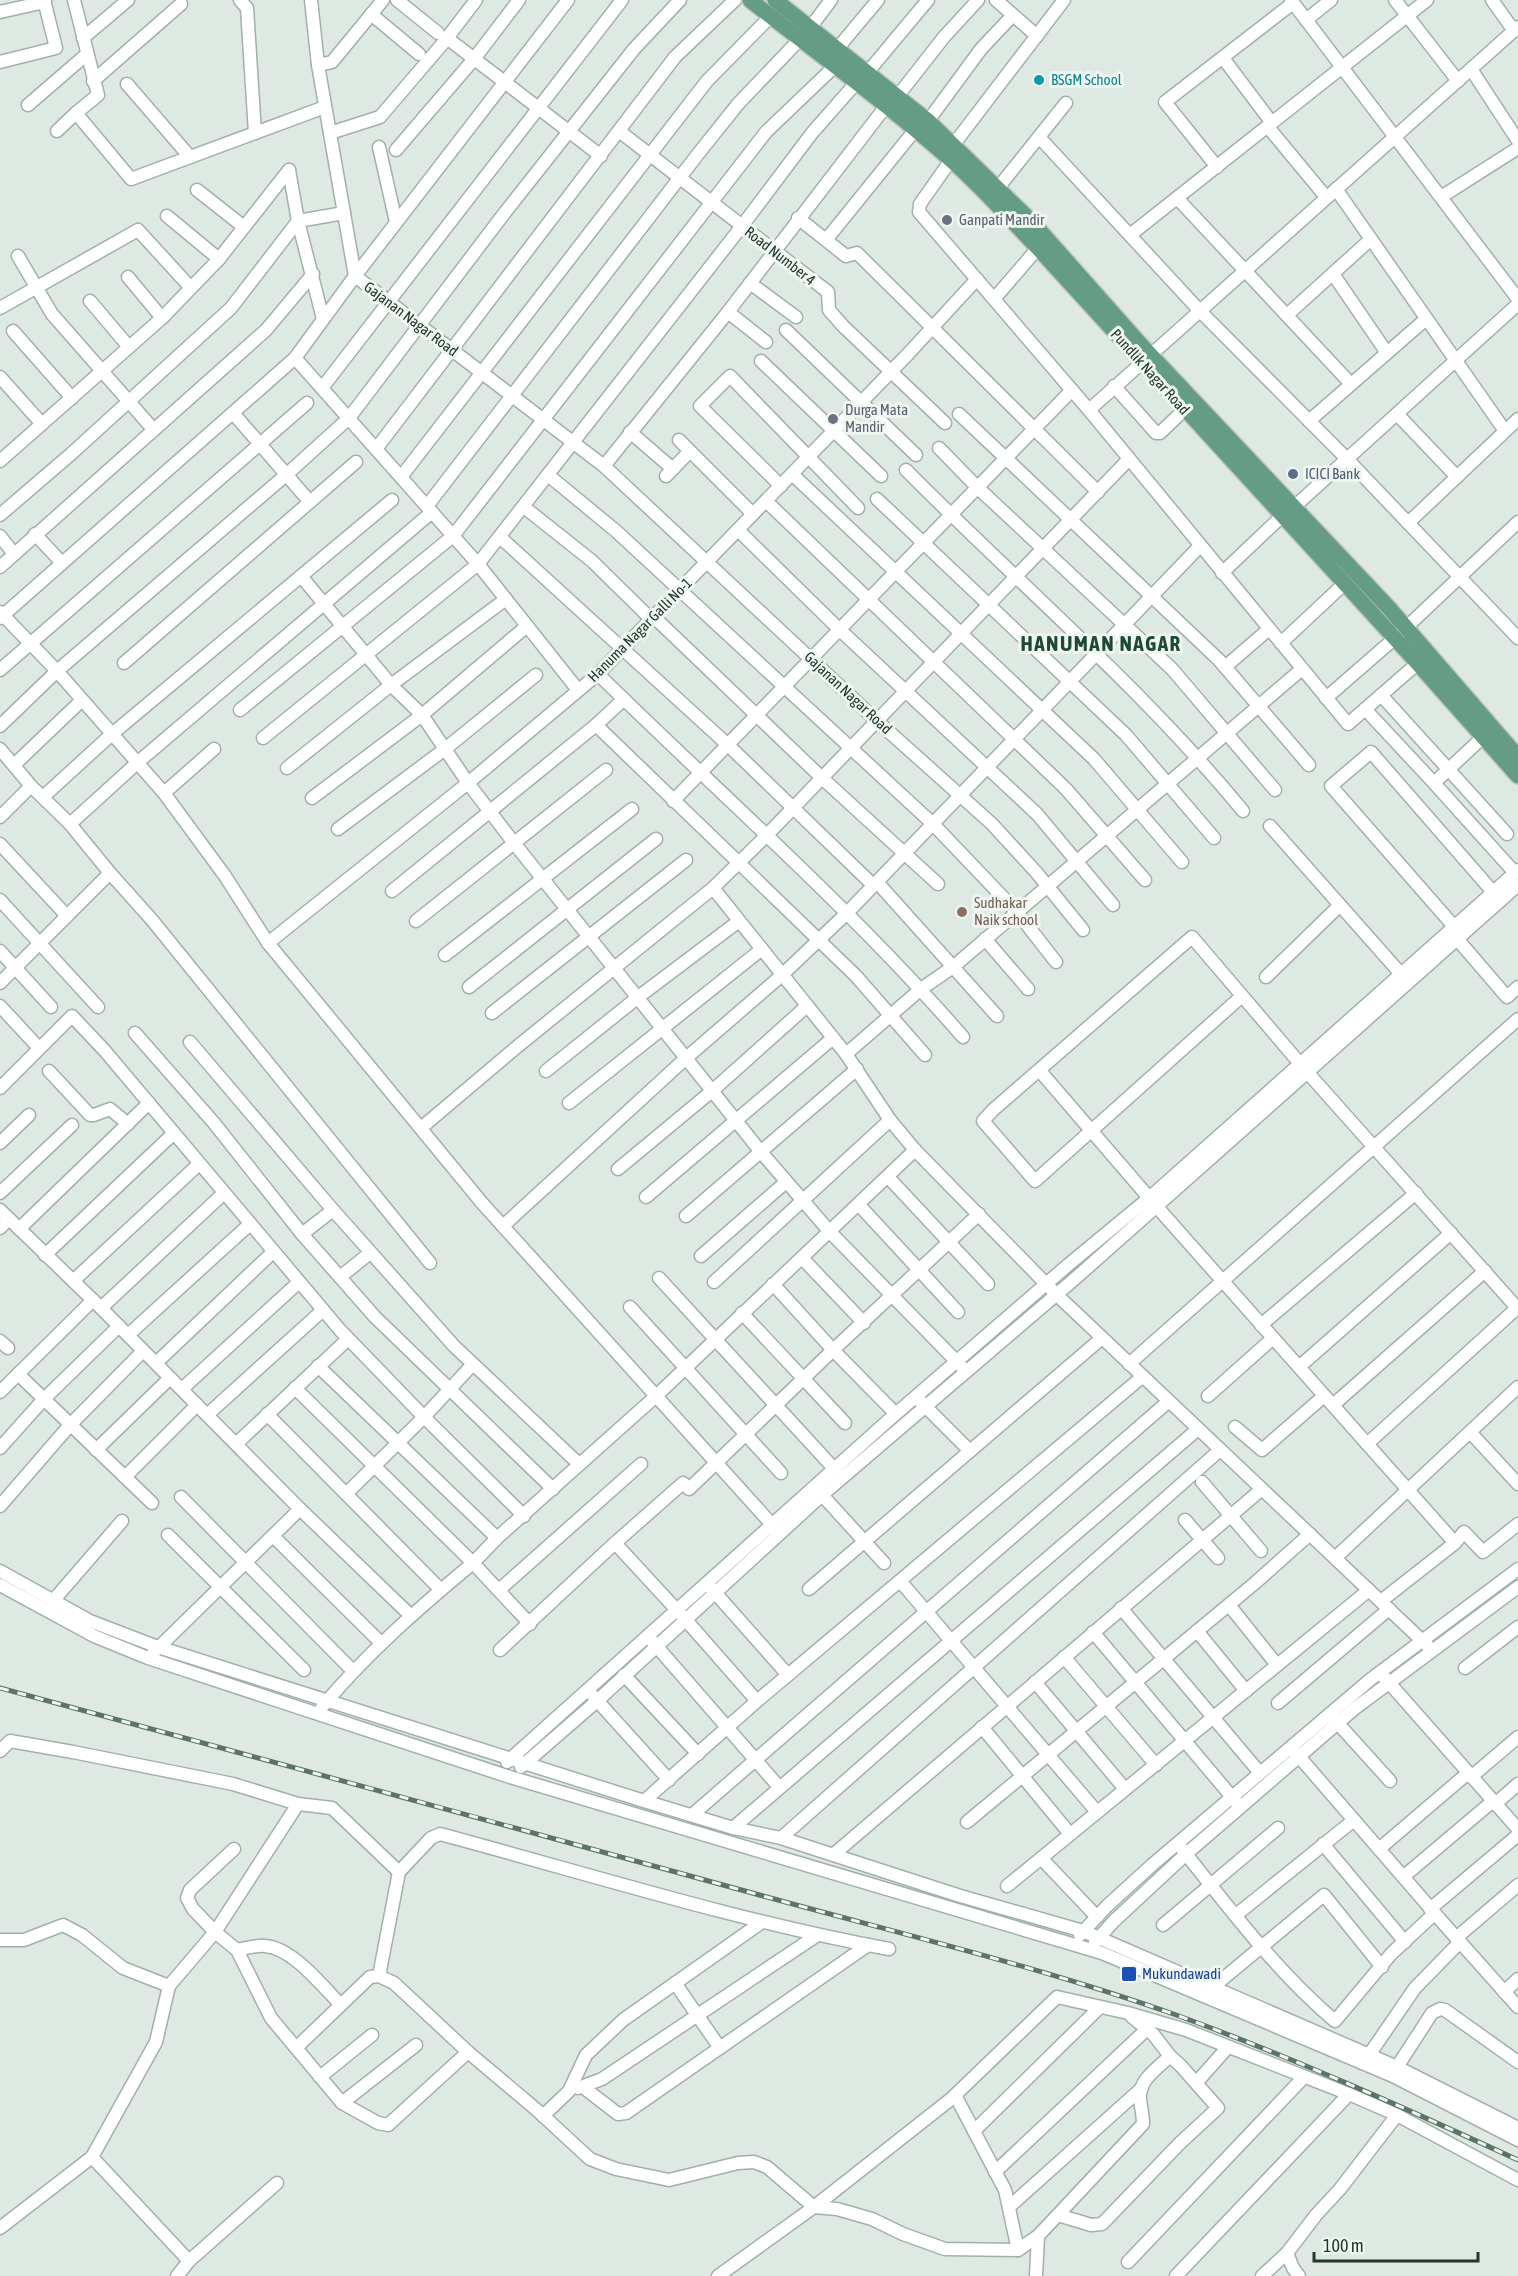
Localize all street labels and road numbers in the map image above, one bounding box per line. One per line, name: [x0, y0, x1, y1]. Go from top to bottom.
street label: Road Number 4: [742, 223, 819, 288]
street label: Gajanan Nagar Road: [361, 278, 462, 359]
street label: Pundlik Nagar Road: [1108, 325, 1193, 418]
street label: Hanuma Nagar Galli No-1: [584, 574, 695, 685]
street label: Gajanan Nagar Road: [801, 648, 895, 737]

